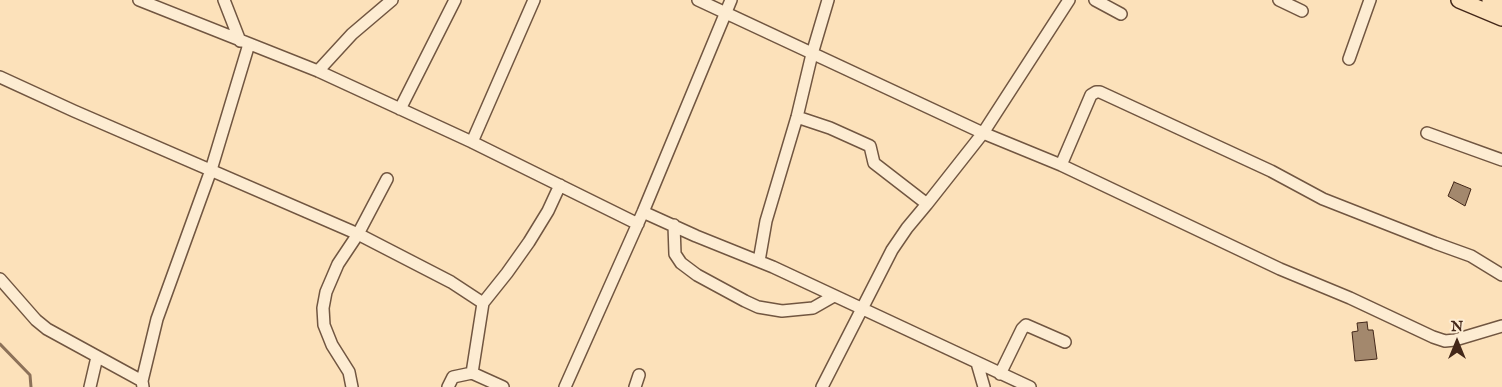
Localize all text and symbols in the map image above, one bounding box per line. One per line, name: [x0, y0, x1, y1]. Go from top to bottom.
north arrow: [1432, 317, 1482, 367]
text: N: [1451, 318, 1463, 336]

